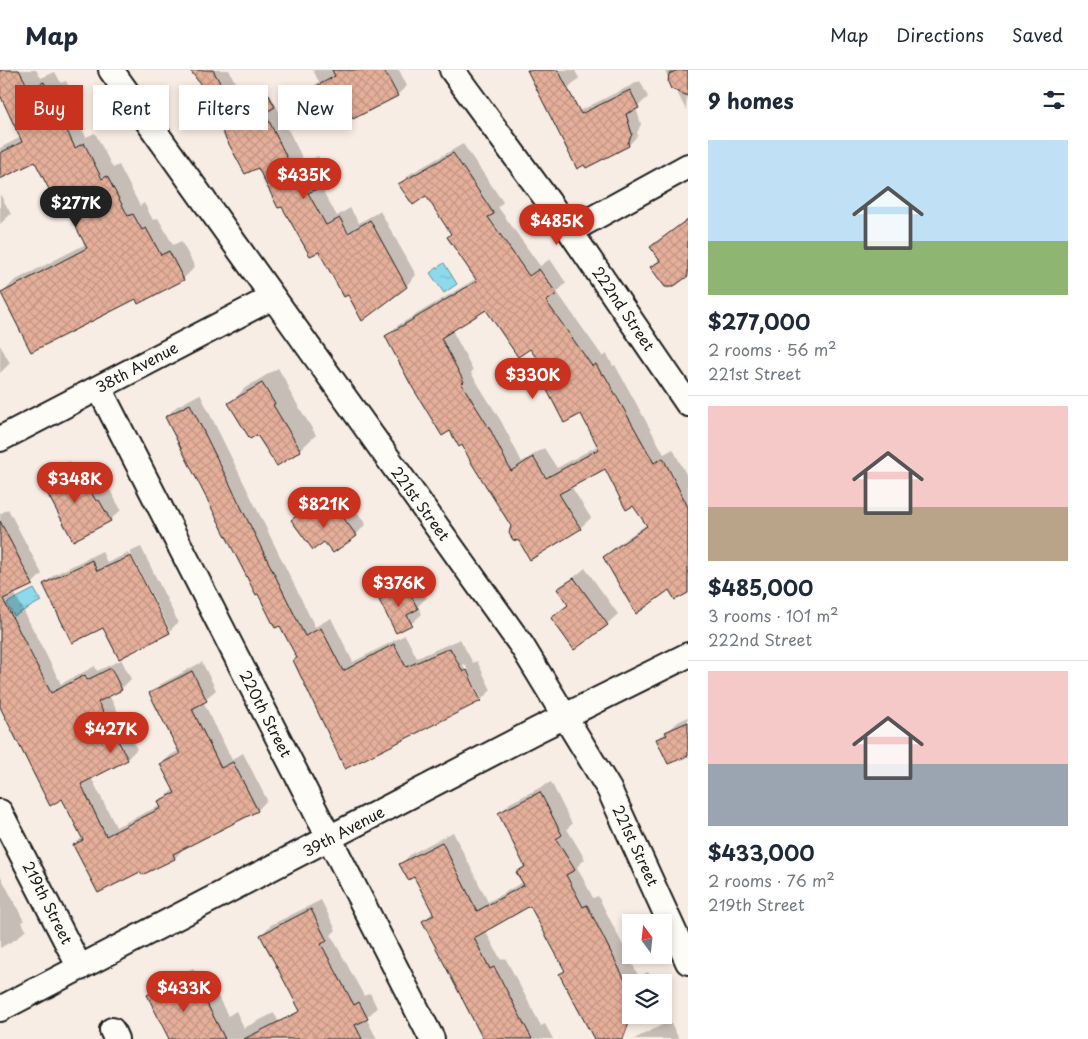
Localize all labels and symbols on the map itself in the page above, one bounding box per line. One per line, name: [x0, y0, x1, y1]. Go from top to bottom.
pin: $435K: [269, 158, 339, 200]
pin: $277K: [41, 186, 111, 228]
pin: $485K: [522, 204, 592, 246]
street label: 222nd Street: [587, 261, 661, 355]
street label: 38th Avenue: [91, 335, 182, 398]
pin: $330K: [498, 358, 568, 400]
street label: 221st Street: [386, 461, 456, 545]
pin: $348K: [40, 462, 110, 504]
pin: $821K: [289, 486, 359, 529]
pin: $376K: [364, 566, 434, 608]
street label: 220th Street: [234, 666, 298, 761]
pin: $427K: [76, 712, 146, 754]
street label: 39th Avenue: [298, 800, 388, 862]
street label: 221st Street: [607, 801, 665, 890]
street label: 219th Street: [18, 857, 79, 948]
north arrow: [622, 914, 672, 964]
pin: $433K: [149, 970, 219, 1013]

